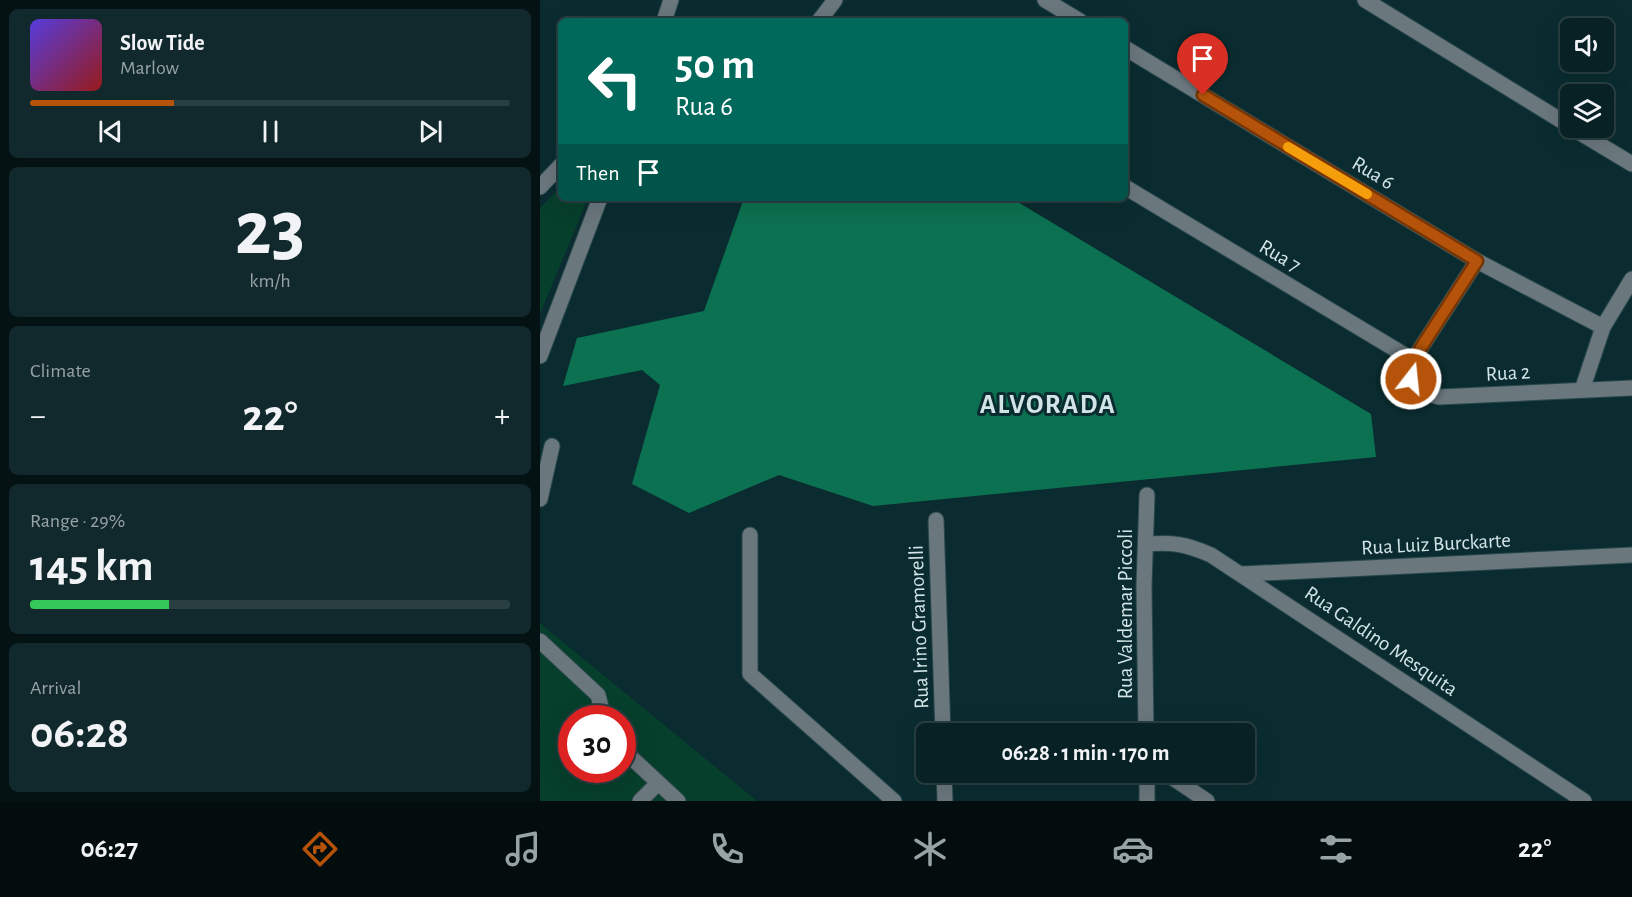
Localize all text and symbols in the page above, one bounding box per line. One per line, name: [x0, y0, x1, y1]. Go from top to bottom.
map controls: [1560, 18, 1614, 138]
button: sound: [1560, 18, 1614, 72]
text: Slow Tide: [120, 32, 205, 54]
pin: [1177, 33, 1228, 95]
icon: left: [576, 42, 654, 120]
icon: arrive: [1186, 42, 1219, 75]
text: 50 m: [675, 44, 755, 86]
text: Marlow: [120, 58, 179, 78]
button: layers: [1560, 84, 1614, 138]
text: Rua 6: [675, 93, 733, 120]
icon: previous: [94, 115, 127, 148]
icon: pause: [254, 115, 287, 148]
icon: next: [414, 115, 447, 148]
street label: Rua 6: [1348, 152, 1398, 194]
icon: arrive: [632, 156, 665, 189]
text: Then: [576, 162, 620, 184]
text: 23: [235, 191, 305, 269]
street label: Rua 7: [1256, 236, 1304, 276]
text: km/h: [249, 271, 291, 291]
position arrow: [1379, 347, 1443, 411]
text: Climate: [30, 361, 91, 381]
street label: Rua 2: [1485, 361, 1531, 385]
district label: ALVORADA: [980, 391, 1116, 418]
text: 22°: [242, 394, 298, 439]
text: −: [30, 400, 46, 433]
text: +: [494, 400, 510, 433]
text: Range · 29%: [30, 511, 125, 531]
street label: Rua Valdemar Piccoli: [1115, 529, 1136, 699]
street label: Rua Luiz Burckarte: [1361, 530, 1511, 558]
text: 145 km: [30, 544, 154, 589]
street label: Rua Irino Gramorelli: [906, 545, 932, 709]
street label: Rua Galdino Mesquita: [1301, 582, 1462, 700]
text: Arrival: [30, 678, 81, 698]
speed limit sign: 30: [558, 705, 636, 783]
text: 06:28: [30, 711, 129, 756]
text: 06:28 · 1 min · 170 m: [1001, 742, 1170, 764]
icon: directions: [299, 828, 341, 870]
icon: music: [502, 828, 544, 870]
icon: phone: [706, 828, 748, 870]
icon: climate: [909, 828, 951, 870]
icon: car: [1112, 828, 1154, 870]
icon: filters: [1315, 828, 1357, 870]
text: 06:27: [81, 835, 138, 862]
text: 22°: [1518, 835, 1551, 862]

